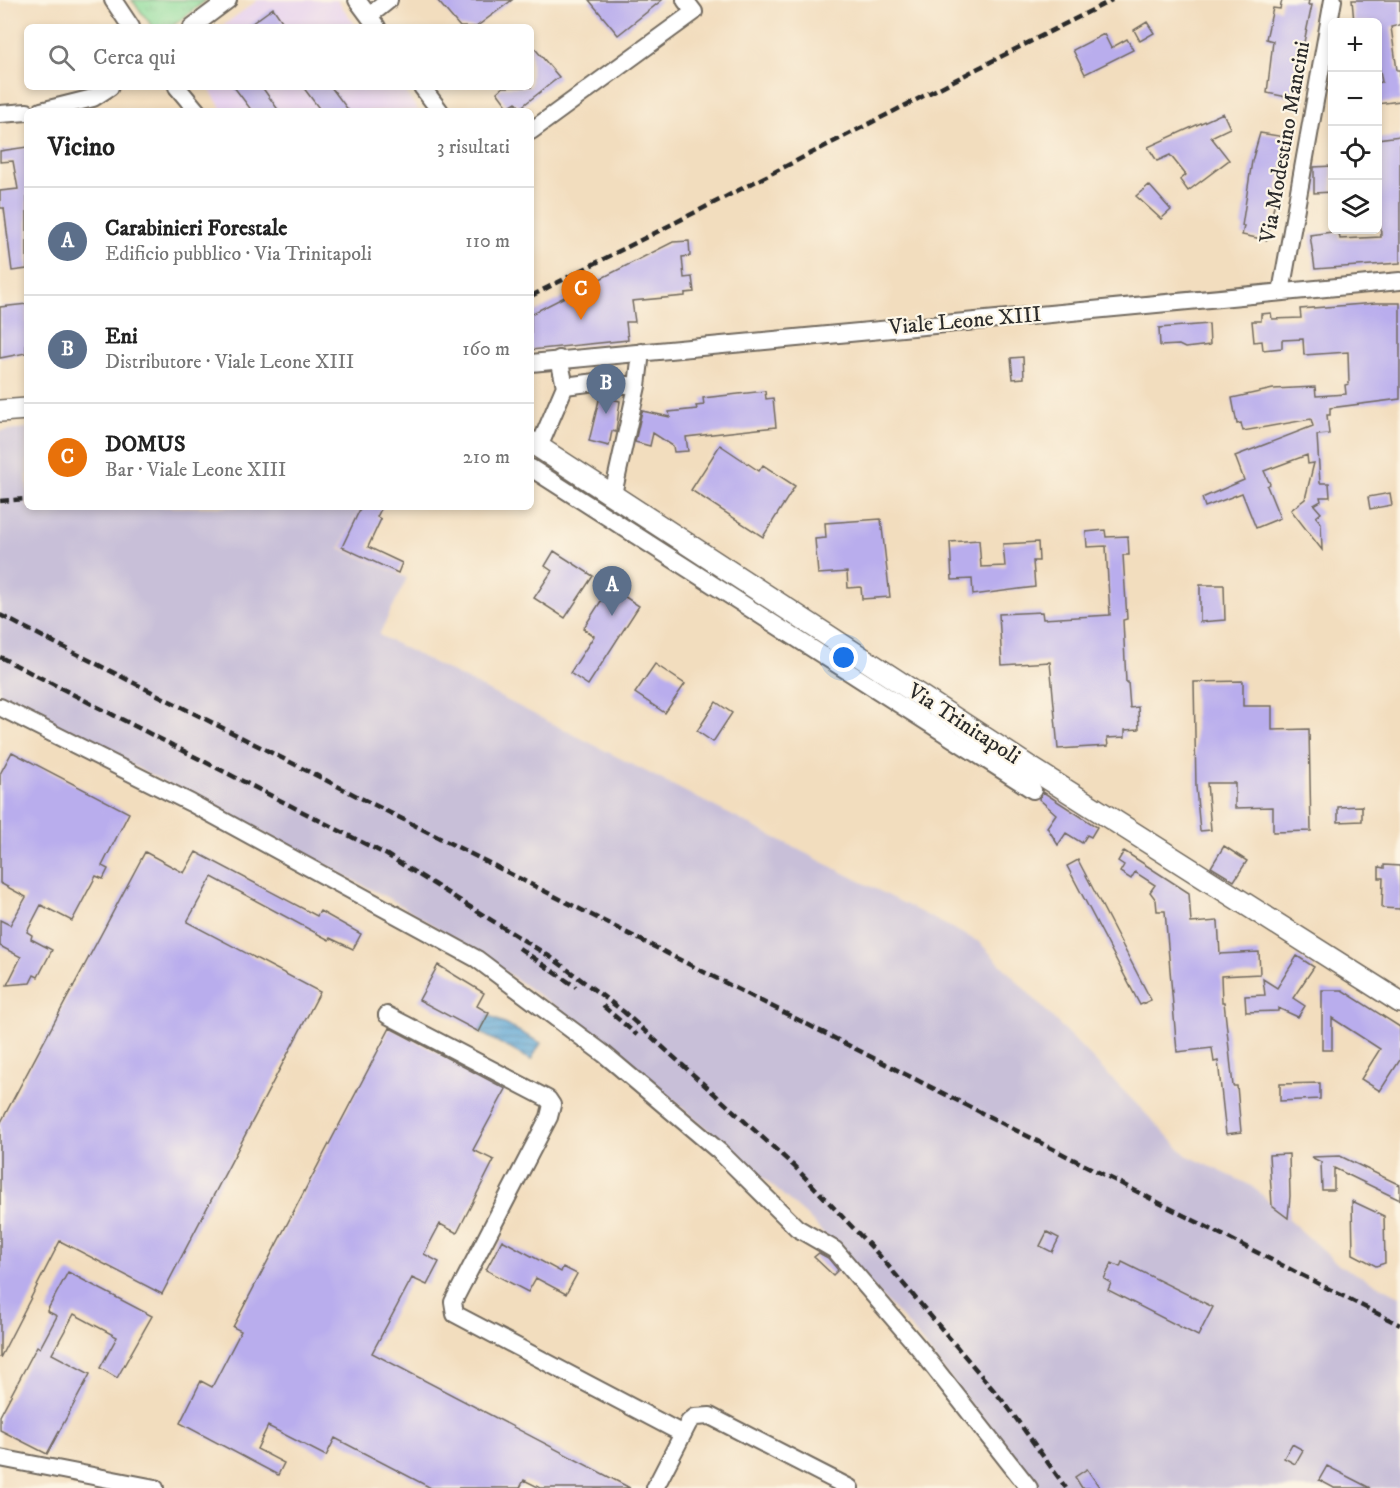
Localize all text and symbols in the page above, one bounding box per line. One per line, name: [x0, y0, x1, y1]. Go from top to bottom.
map controls: [1328, 18, 1382, 234]
button: +: [1328, 18, 1382, 72]
search box: [24, 24, 534, 90]
street label: Via Modestino Mancini: [1254, 39, 1316, 246]
icon: search: [45, 41, 78, 74]
text: Cerca qui: [93, 44, 176, 71]
button: −: [1328, 72, 1382, 126]
button: locate: [1328, 126, 1382, 180]
text: Vicino: [48, 131, 115, 164]
text: 3 risultati: [437, 135, 510, 160]
button: layers: [1328, 180, 1382, 234]
text: Carabinieri Forestale: [105, 215, 287, 242]
text: A: [61, 229, 74, 254]
text: 110 m: [465, 229, 510, 254]
text: Edificio pubblico · Via Trinitapoli: [105, 242, 372, 267]
pin: C: [562, 270, 600, 320]
street label: Viale Leone XIII: [887, 301, 1042, 341]
text: Eni: [105, 323, 138, 350]
text: B: [61, 337, 74, 362]
text: 160 m: [462, 337, 510, 362]
text: Distributore · Viale Leone XIII: [105, 350, 354, 375]
pin: B: [586, 364, 626, 414]
text: DOMUS: [105, 431, 185, 458]
text: C: [61, 445, 74, 470]
text: 210 m: [463, 445, 510, 470]
text: Bar · Viale Leone XIII: [105, 458, 286, 483]
pin: A: [592, 566, 632, 616]
your location: [829, 643, 858, 672]
street label: Via Trinitapoli: [902, 677, 1026, 770]

